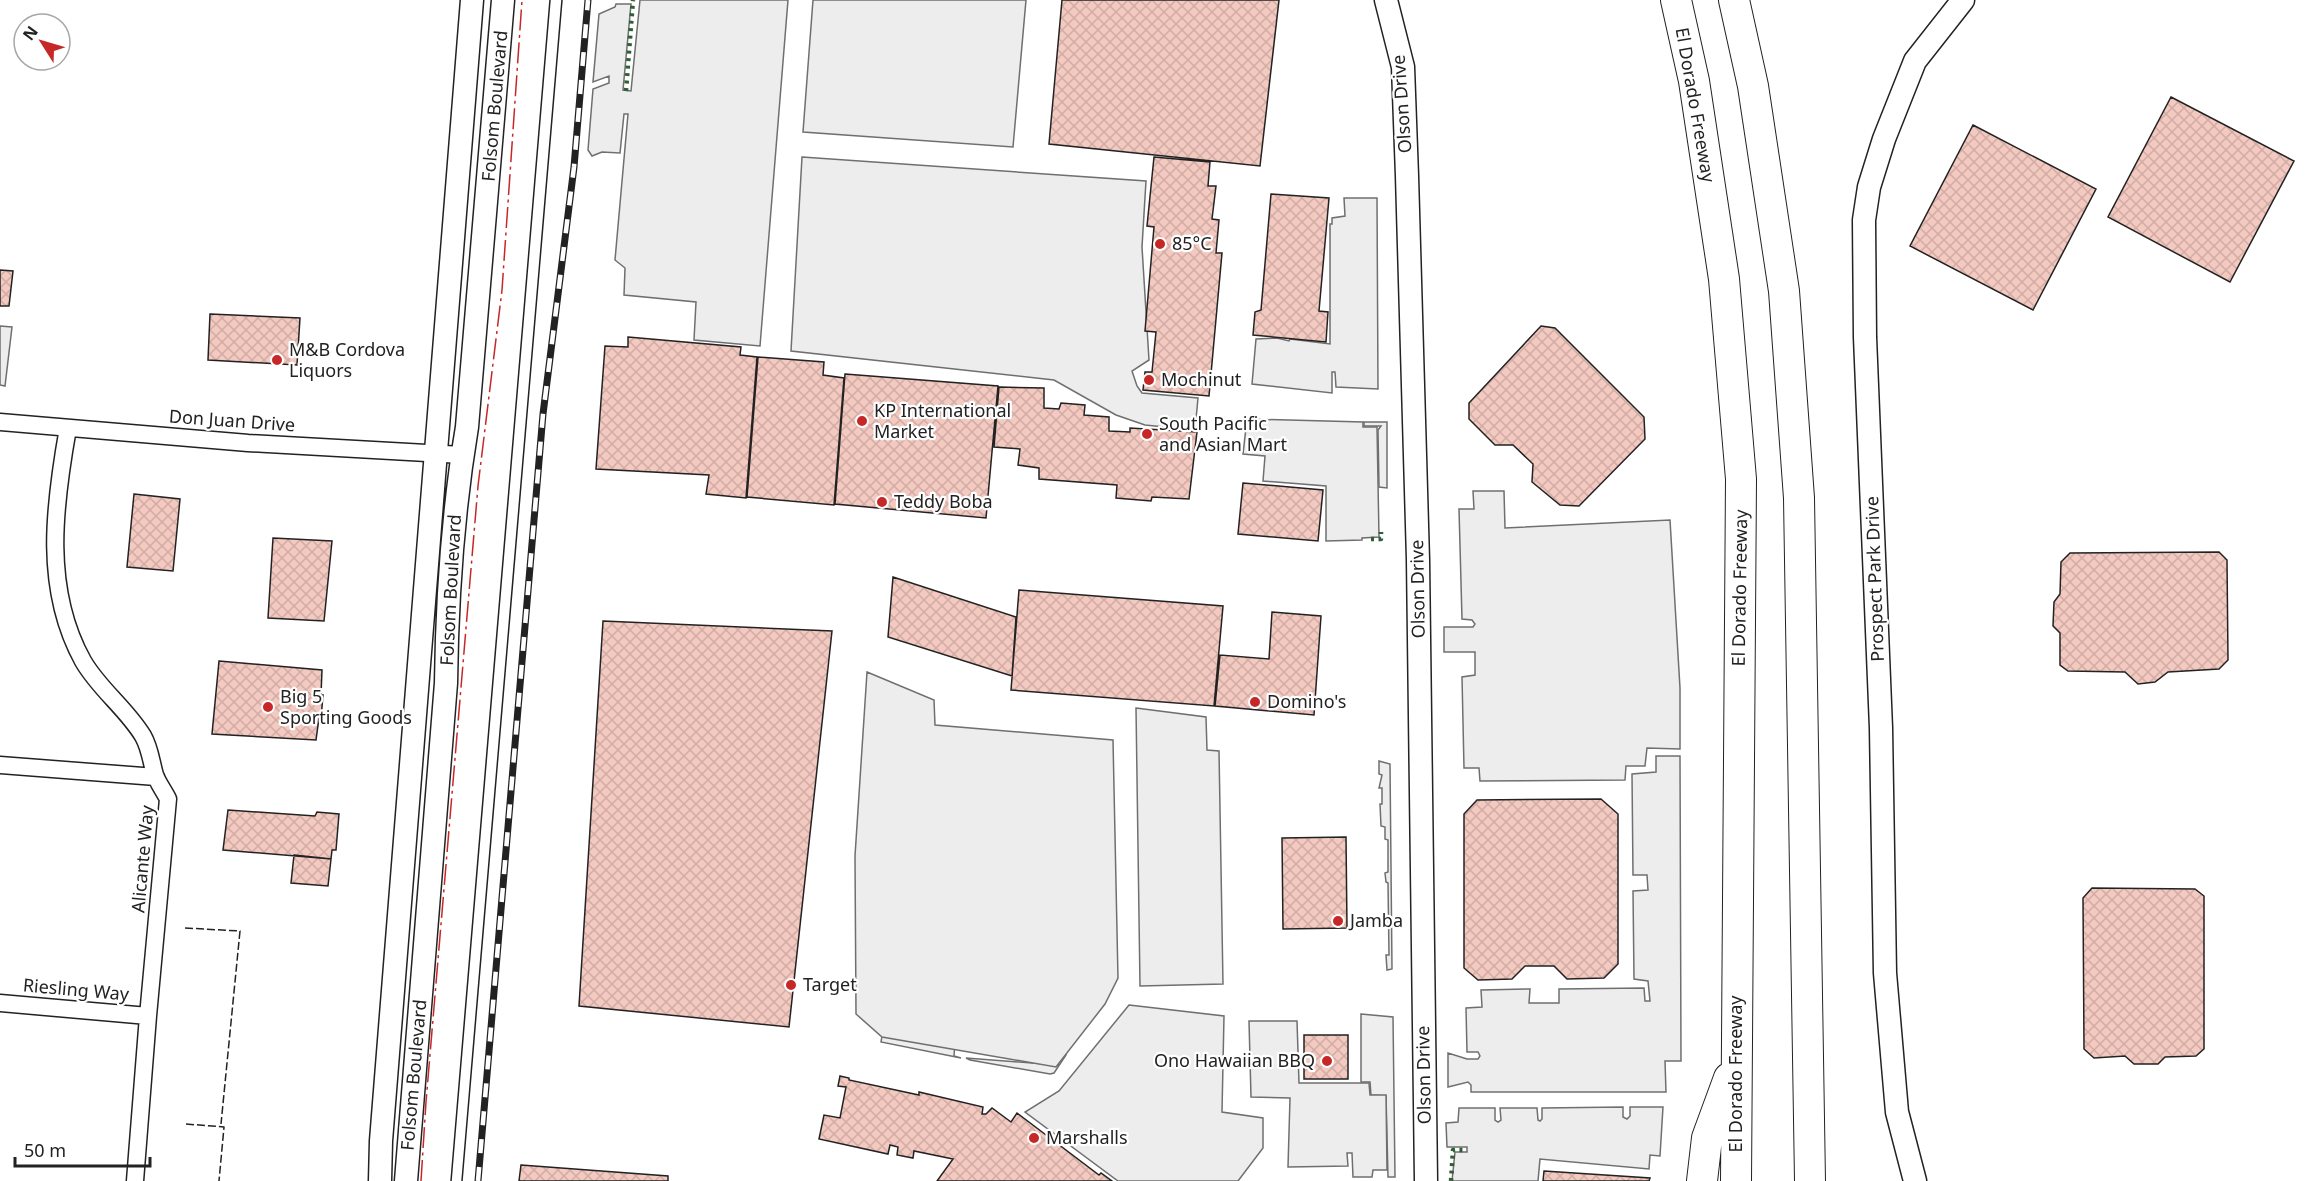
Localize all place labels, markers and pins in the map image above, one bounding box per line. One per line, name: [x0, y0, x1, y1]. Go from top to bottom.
place label: 85°C: [1172, 231, 1212, 255]
marker: 85°C: [1153, 237, 1167, 251]
place label: M&B Cordova Liquors: [289, 337, 405, 382]
marker: M&B Cordova Liquors: [270, 353, 284, 367]
place label: Mochinut: [1161, 367, 1242, 391]
marker: Mochinut: [1142, 373, 1156, 387]
place label: KP International Market: [874, 398, 1011, 443]
place label: South Pacific and Asian Mart: [1159, 411, 1287, 456]
marker: KP International Market: [855, 414, 869, 428]
marker: South Pacific and Asian Mart: [1140, 427, 1154, 441]
place label: Teddy Boba: [894, 489, 993, 513]
marker: Teddy Boba: [875, 495, 889, 509]
place label: Big 5 Sporting Goods: [280, 684, 412, 729]
place label: Domino's: [1267, 689, 1346, 713]
marker: Domino's: [1248, 695, 1262, 709]
marker: Big 5 Sporting Goods: [261, 700, 275, 714]
place label: Jamba: [1348, 908, 1403, 932]
marker: Jamba: [1331, 914, 1345, 928]
place label: Target: [803, 972, 857, 996]
marker: Target: [784, 978, 798, 992]
place label: Ono Hawaiian BBQ: [1154, 1048, 1315, 1072]
marker: Ono Hawaiian BBQ: [1320, 1054, 1334, 1068]
place label: Marshalls: [1046, 1125, 1128, 1149]
marker: Marshalls: [1027, 1131, 1041, 1145]

